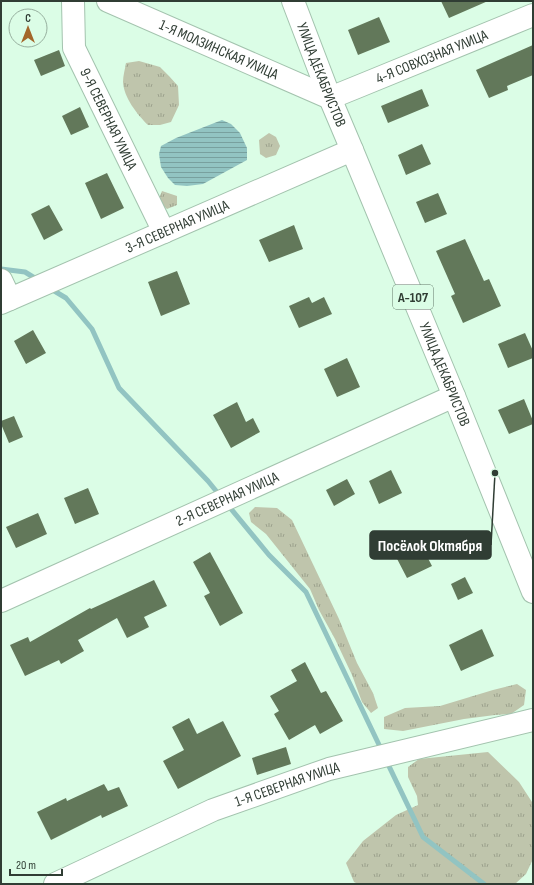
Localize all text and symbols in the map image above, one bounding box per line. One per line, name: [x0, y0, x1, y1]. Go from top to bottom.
north arrow: [8, 8, 48, 48]
text: С: [25, 12, 31, 25]
street label: 1-Я МОЛЗИНСКАЯ УЛИЦА: [156, 16, 282, 84]
street label: УЛИЦА ДЕКАБРИСТОВ: [292, 20, 350, 130]
street label: 4-Я СОВХОЗНАЯ УЛИЦА: [373, 25, 491, 88]
street label: 9-Я СЕВЕРНАЯ УЛИЦА: [75, 65, 141, 174]
street label: 3-Я СЕВЕРНАЯ УЛИЦА: [123, 196, 232, 258]
road number: А-107: [393, 285, 433, 309]
street label: УЛИЦА ДЕКАБРИСТОВ: [415, 320, 474, 429]
street label: 2-Я СЕВЕРНАЯ УЛИЦА: [173, 467, 282, 531]
callout: Посёлок Октября: [370, 531, 491, 559]
text: Посёлок Октября: [378, 537, 482, 556]
street label: 1-Я СЕВЕРНАЯ УЛИЦА: [232, 758, 342, 812]
scale bar: [10, 851, 62, 877]
text: 20 m: [16, 858, 36, 873]

